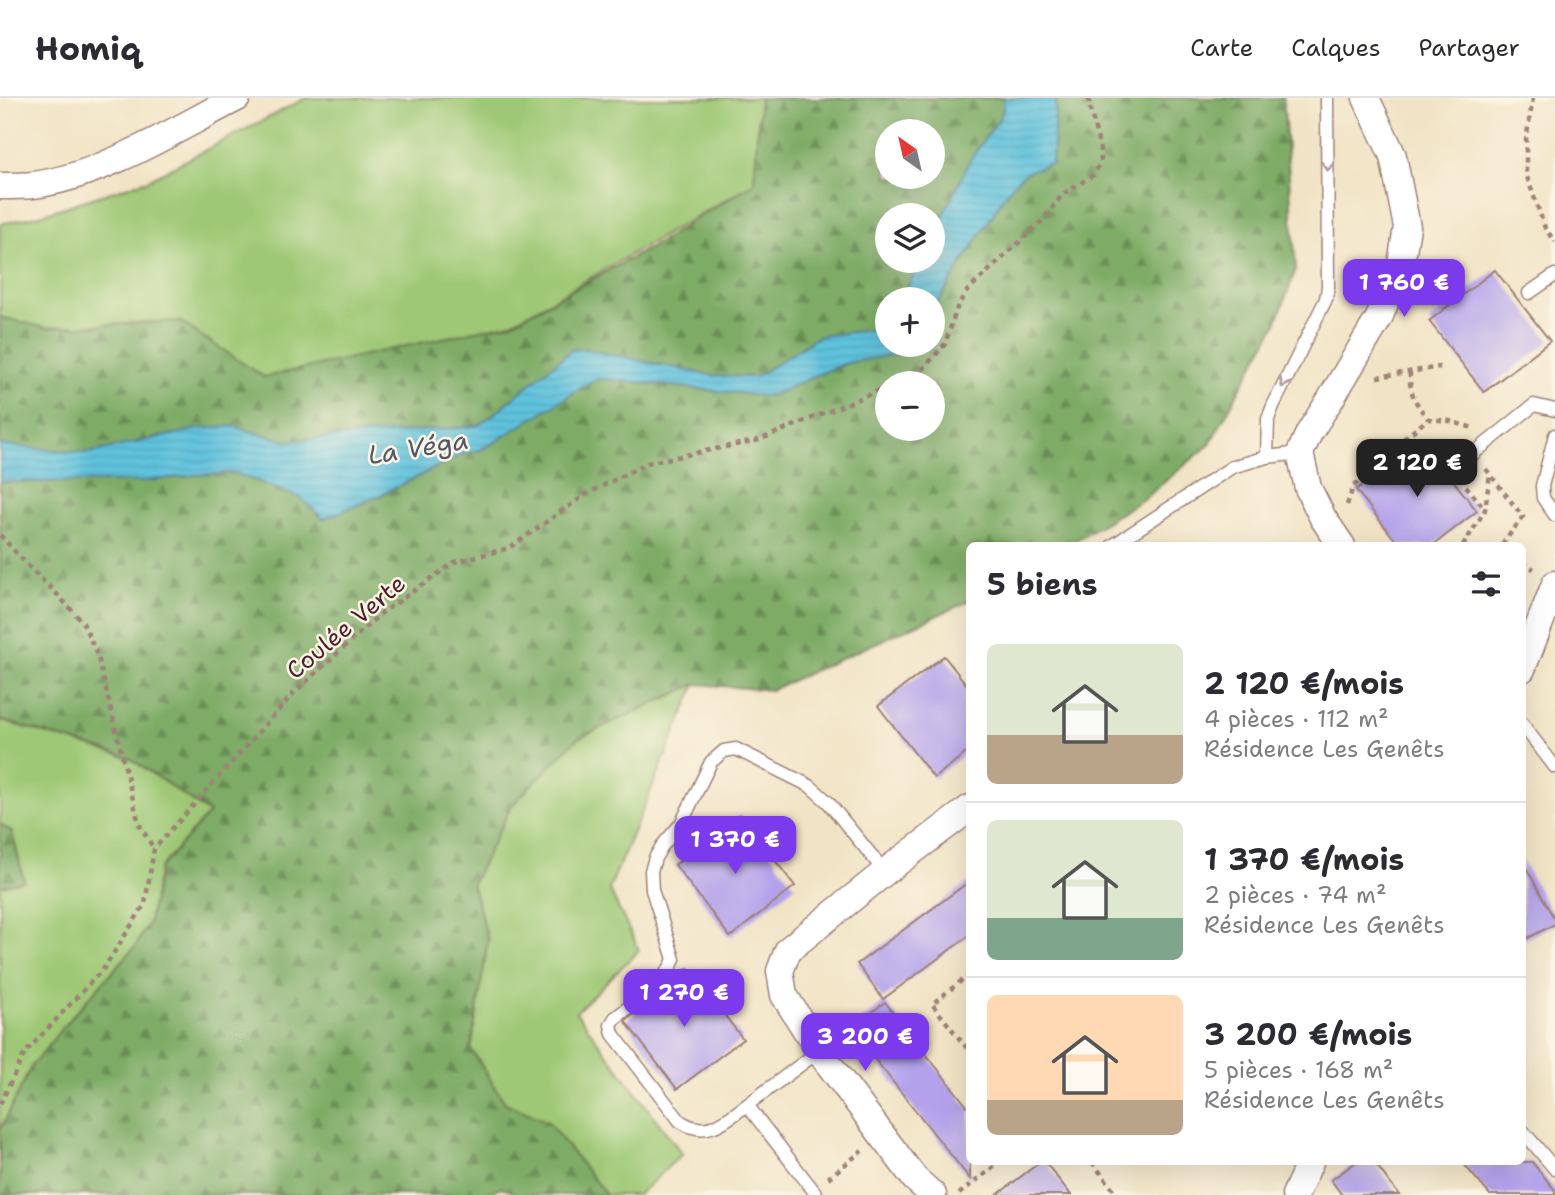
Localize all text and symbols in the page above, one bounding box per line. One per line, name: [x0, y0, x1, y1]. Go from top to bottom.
text: Homiq: [35, 26, 141, 71]
text: Carte: [1190, 32, 1253, 64]
text: Calques: [1291, 32, 1381, 64]
text: Partager: [1419, 32, 1520, 64]
north arrow: [875, 119, 945, 189]
map controls: [875, 119, 945, 441]
one-way arrow: [1320, 161, 1335, 172]
button: layers: [875, 203, 945, 273]
pin: 1 760 €: [1339, 260, 1469, 319]
text: 1 760 €: [1359, 267, 1449, 297]
button: +: [875, 287, 945, 357]
button: −: [875, 371, 945, 441]
one-way arrow: [1278, 376, 1292, 388]
water label: La Véga: [365, 422, 471, 472]
pin: 2 120 €: [1352, 440, 1482, 499]
text: 2 120 €: [1372, 447, 1462, 477]
text: 5 biens: [987, 564, 1098, 605]
icon: filters: [1467, 565, 1505, 603]
street label: Coulée Verte: [280, 568, 412, 686]
text: 2 120 €/mois: [1204, 663, 1404, 704]
icon: home: [1043, 672, 1127, 756]
text: 4 pièces · 112 m²: [1204, 704, 1389, 734]
text: Résidence Les Genêts: [1204, 734, 1445, 764]
pin: 1 370 €: [670, 816, 800, 876]
text: 1 370 €: [690, 824, 780, 854]
text: 1 370 €/mois: [1204, 839, 1404, 880]
icon: home: [1043, 848, 1127, 932]
text: 2 pièces · 74 m²: [1204, 880, 1387, 910]
text: Résidence Les Genêts: [1204, 910, 1445, 940]
pin: 1 270 €: [619, 970, 749, 1029]
text: 1 270 €: [639, 977, 729, 1007]
pin: 3 200 €: [800, 1014, 930, 1073]
text: 3 200 €/mois: [1204, 1014, 1412, 1055]
text: 3 200 €: [817, 1021, 913, 1051]
icon: home: [1043, 1023, 1127, 1107]
text: 5 pièces · 168 m²: [1204, 1055, 1393, 1085]
text: Résidence Les Genêts: [1204, 1085, 1445, 1115]

